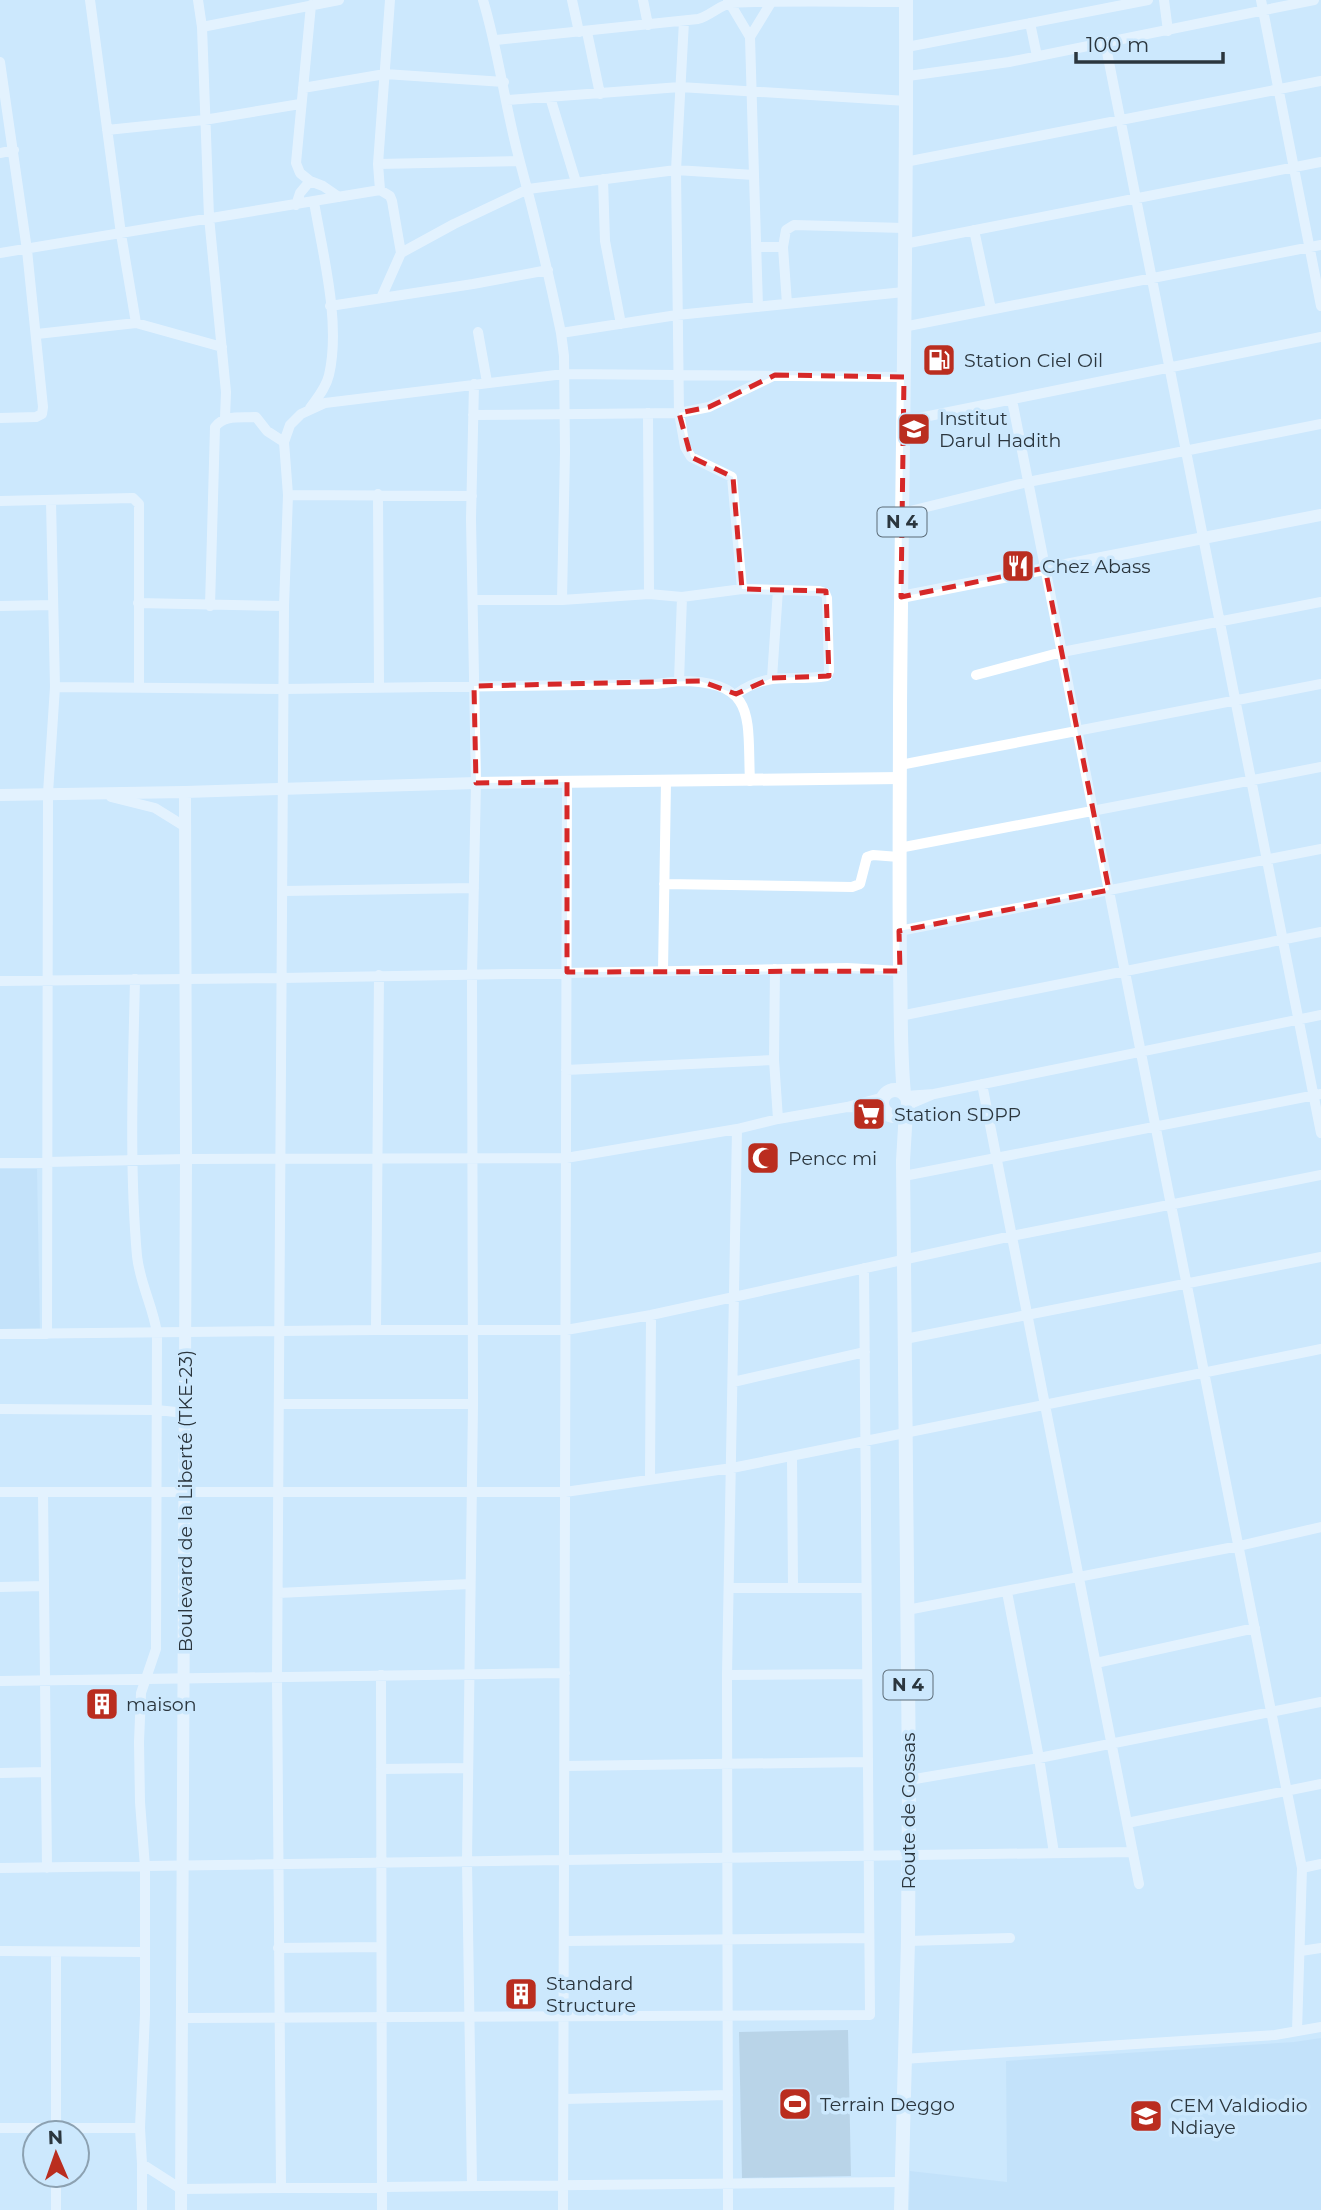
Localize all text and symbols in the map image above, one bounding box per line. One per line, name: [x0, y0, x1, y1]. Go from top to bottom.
scale bar: [1076, 21, 1223, 65]
text: 100 m: [1086, 32, 1149, 57]
fuel station icon: Station Ciel Oil: [920, 341, 958, 379]
place label: Station Ciel Oil: [964, 349, 1103, 372]
place label: Institut Darul Hadith: [939, 407, 1061, 452]
school or university icon: Institut Darul Hadith: [895, 410, 933, 448]
road number: N 4: [878, 508, 926, 536]
restaurant icon: Chez Abass: [999, 547, 1037, 585]
place label: Chez Abass: [1042, 555, 1151, 578]
supermarket icon: Station SDPP: [850, 1095, 888, 1133]
place label: Station SDPP: [894, 1103, 1021, 1126]
mosque icon: Pencc mi: [744, 1139, 782, 1177]
place label: Pencc mi: [788, 1147, 877, 1170]
street label: Boulevard de la Liberté (TKE-23): [174, 1350, 197, 1652]
road number: N 4: [884, 1670, 932, 1700]
building icon: maison: [83, 1685, 121, 1723]
place label: maison: [126, 1693, 197, 1716]
street label: Route de Gossas: [897, 1732, 920, 1890]
place label: Standard Structure: [546, 1972, 636, 2017]
building icon: Standard Structure: [502, 1975, 540, 2013]
sports icon: Terrain Deggo: [776, 2085, 814, 2123]
place label: Terrain Deggo: [820, 2093, 955, 2116]
place label: CEM Valdiodio Ndiaye: [1170, 2094, 1308, 2139]
school or university icon: CEM Valdiodio Ndiaye: [1127, 2097, 1165, 2135]
north arrow: [21, 2119, 91, 2189]
text: N: [47, 2126, 64, 2149]

